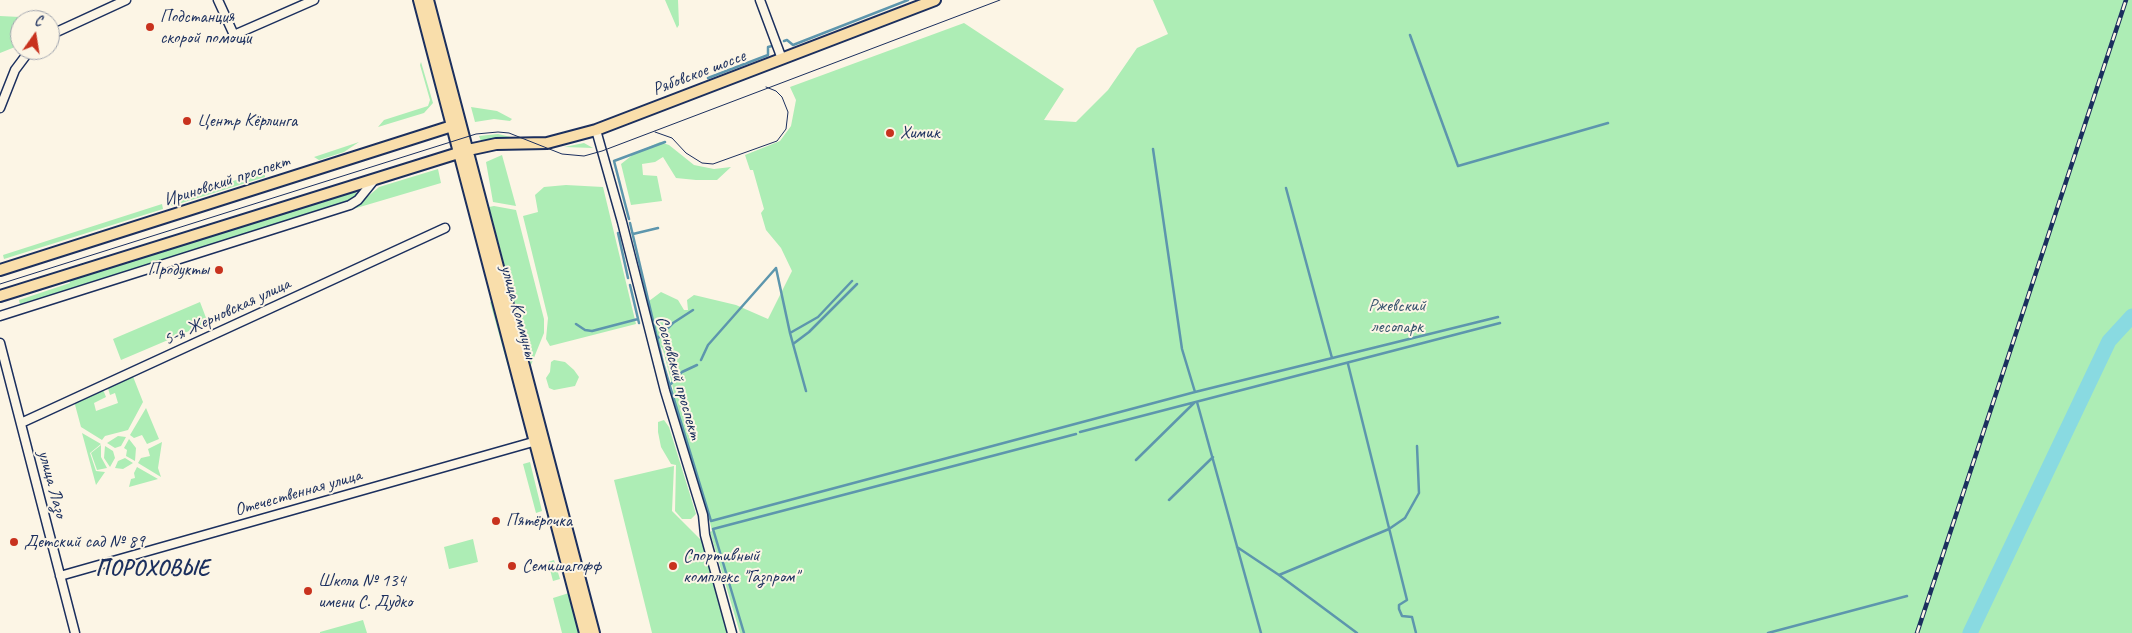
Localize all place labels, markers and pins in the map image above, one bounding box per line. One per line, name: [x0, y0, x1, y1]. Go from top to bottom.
place label: Подстанция скорой помощи: [160, 6, 251, 48]
marker: Подстанция скорой помощи: [144, 21, 156, 33]
place label: Центр Кёрлинга: [197, 110, 297, 132]
marker: Центр Кёрлинга: [181, 115, 193, 127]
place label: Химик: [900, 122, 940, 144]
marker: Химик: [884, 127, 896, 139]
place label: Продукты: [148, 259, 209, 281]
marker: Продукты: [213, 264, 225, 276]
place label: Пятёрочка: [506, 510, 572, 532]
marker: Пятёрочка: [490, 515, 502, 527]
place label: Детский сад № 89: [24, 531, 144, 553]
marker: Детский сад № 89: [8, 536, 20, 548]
place label: Cпортивный комплекс "Газпром": [683, 545, 799, 588]
place label: Семишагофф: [522, 555, 601, 577]
marker: Семишагофф: [506, 560, 518, 572]
marker: Cпортивный комплекс "Газпром": [667, 560, 679, 572]
place label: Школа № 134 имени С. Дудко: [318, 570, 412, 612]
marker: Школа № 134 имени С. Дудко: [302, 585, 314, 597]

